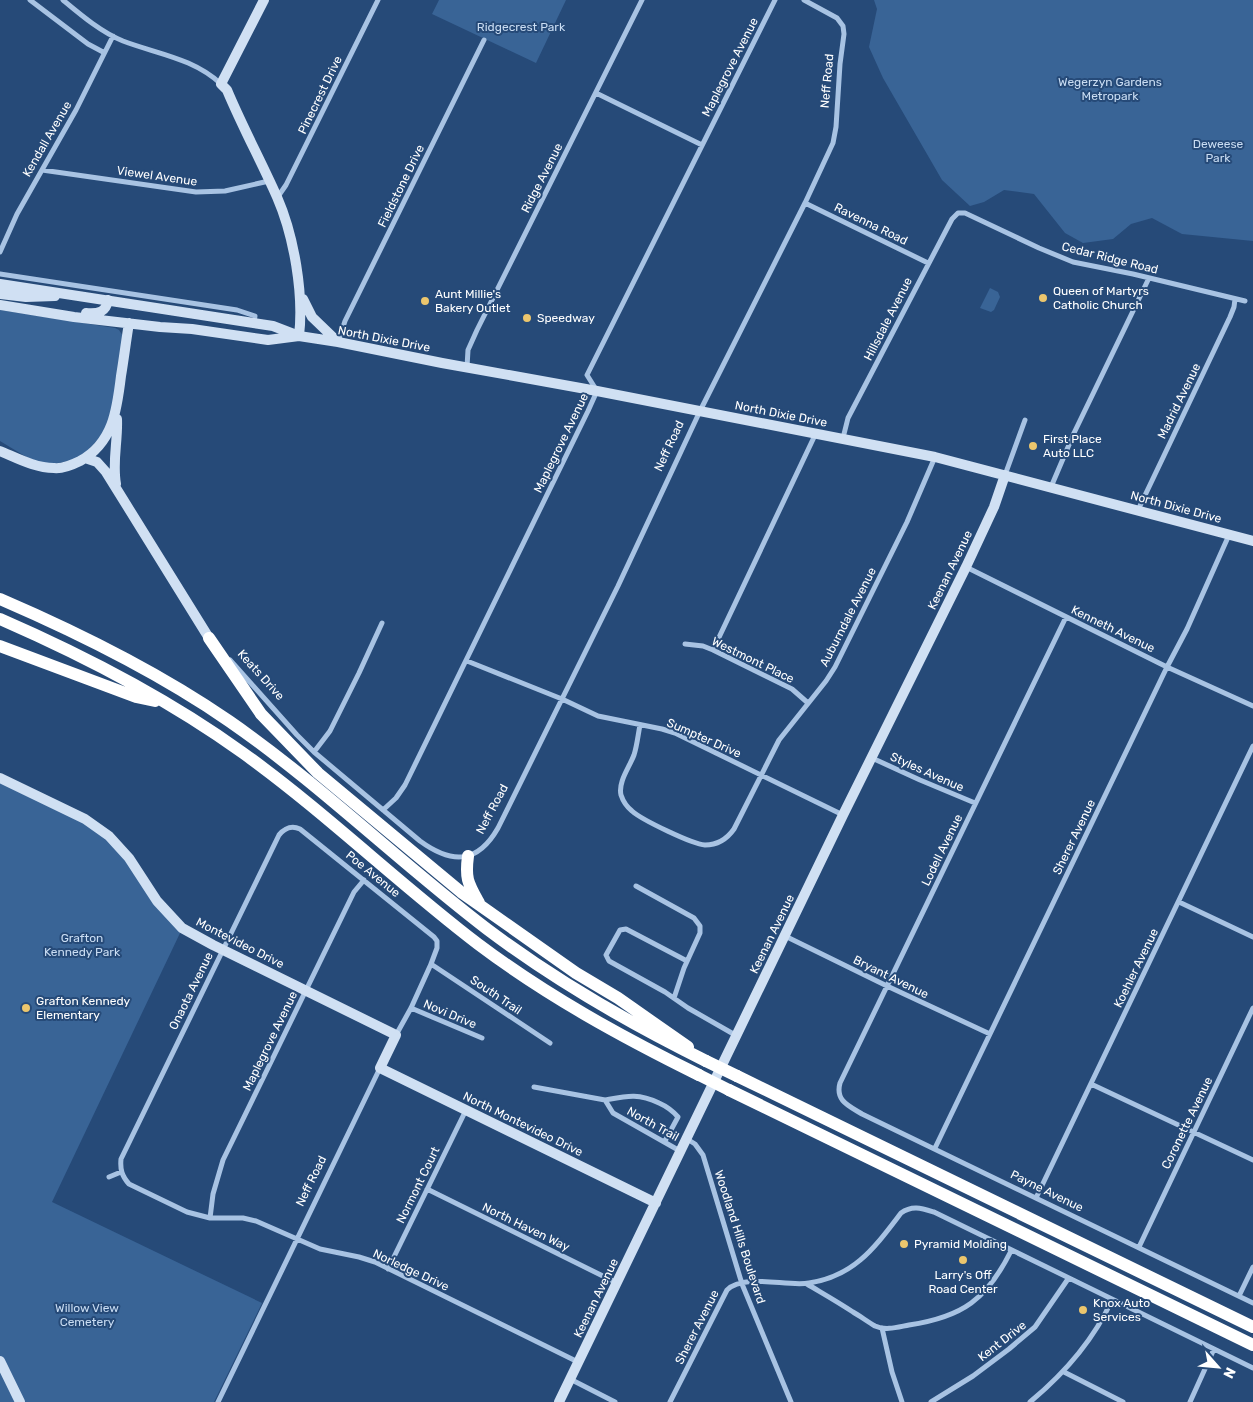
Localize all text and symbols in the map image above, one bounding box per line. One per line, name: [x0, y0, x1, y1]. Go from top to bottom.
street label: Maplegrove Avenue: [699, 15, 761, 119]
park label: Ridgecrest Park: [477, 20, 566, 34]
street label: Pinecrest Drive: [295, 53, 345, 136]
street label: Neff Road: [818, 53, 836, 109]
park label: Wegerzyn Gardens Metropark: [1058, 75, 1162, 103]
street label: Kendall Avenue: [20, 98, 74, 179]
park label: Deweese Park: [1193, 137, 1244, 165]
street label: Ridge Avenue: [518, 141, 566, 215]
street label: Fieldstone Drive: [375, 142, 427, 230]
street label: Viewel Avenue: [116, 163, 198, 189]
street label: Ravenna Road: [832, 200, 910, 248]
street label: Cedar Ridge Road: [1060, 239, 1160, 277]
street label: Hillsdale Avenue: [861, 275, 915, 363]
place label: Queen of Martyrs Catholic Church: [1053, 284, 1149, 312]
place label: Aunt Millie's Bakery Outlet: [435, 287, 511, 315]
marker: Queen of Martyrs Catholic Church: [1037, 292, 1049, 304]
marker: Aunt Millie's Bakery Outlet: [419, 295, 431, 307]
place label: Speedway: [537, 311, 595, 325]
marker: Speedway: [521, 312, 533, 324]
street label: North Dixie Drive: [337, 323, 432, 355]
street label: Madrid Avenue: [1155, 361, 1204, 441]
street label: Maplegrove Avenue: [531, 391, 591, 495]
street label: North Dixie Drive: [734, 398, 829, 430]
street label: Neff Road: [651, 418, 687, 474]
place label: First Place Auto LLC: [1043, 432, 1102, 460]
marker: First Place Auto LLC: [1027, 440, 1039, 452]
street label: North Dixie Drive: [1129, 488, 1223, 526]
street label: Keenan Avenue: [925, 528, 975, 612]
street label: Auburndale Avenue: [817, 565, 879, 669]
street label: Kenneth Avenue: [1069, 603, 1157, 655]
street label: Westmont Place: [710, 634, 797, 686]
street label: Keats Drive: [235, 647, 287, 703]
street label: Sumpter Drive: [665, 715, 744, 761]
street label: Styles Avenue: [888, 749, 966, 795]
street label: Neff Road: [473, 782, 511, 836]
street label: Sherer Avenue: [1050, 797, 1098, 877]
street label: Lodell Avenue: [919, 812, 965, 888]
street label: Poe Avenue: [343, 848, 403, 900]
street label: Keenan Avenue: [747, 892, 797, 976]
street label: Montevideo Drive: [194, 915, 287, 971]
street label: Koehler Avenue: [1111, 926, 1161, 1010]
park label: Grafton Kennedy Park: [44, 931, 121, 959]
street label: Onaota Avenue: [166, 950, 216, 1032]
street label: Bryant Avenue: [851, 953, 931, 1001]
street label: South Trail: [468, 973, 524, 1017]
street label: Maplegrove Avenue: [240, 989, 300, 1093]
place label: Grafton Kennedy Elementary: [36, 994, 131, 1022]
street label: Novi Drive: [421, 997, 479, 1032]
marker: Grafton Kennedy Elementary: [20, 1002, 32, 1014]
street label: Coronette Avenue: [1159, 1074, 1216, 1171]
street label: North Montevideo Drive: [461, 1089, 585, 1159]
street label: North Trail: [625, 1104, 682, 1144]
street label: Normont Court: [393, 1144, 443, 1226]
street label: Neff Road: [293, 1153, 329, 1209]
street label: Payne Avenue: [1008, 1167, 1086, 1215]
street label: Woodland Hills Boulevard: [712, 1168, 768, 1306]
street label: North Haven Way: [480, 1200, 572, 1254]
place label: Pyramid Molding: [914, 1237, 1007, 1251]
marker: Pyramid Molding: [898, 1238, 910, 1250]
street label: Norledge Drive: [371, 1246, 451, 1294]
marker: Larry's Off Road Center: [957, 1254, 969, 1266]
street label: Keenan Avenue: [571, 1256, 621, 1340]
place label: Larry's Off Road Center: [928, 1268, 998, 1296]
street label: Sherer Avenue: [672, 1287, 722, 1367]
place label: Knox Auto Services: [1093, 1296, 1150, 1324]
park label: Willow View Cemetery: [55, 1301, 119, 1329]
marker: Knox Auto Services: [1077, 1304, 1089, 1316]
street label: Kent Drive: [975, 1318, 1029, 1364]
north arrow: [1193, 1342, 1243, 1392]
text: N: [1219, 1364, 1239, 1381]

